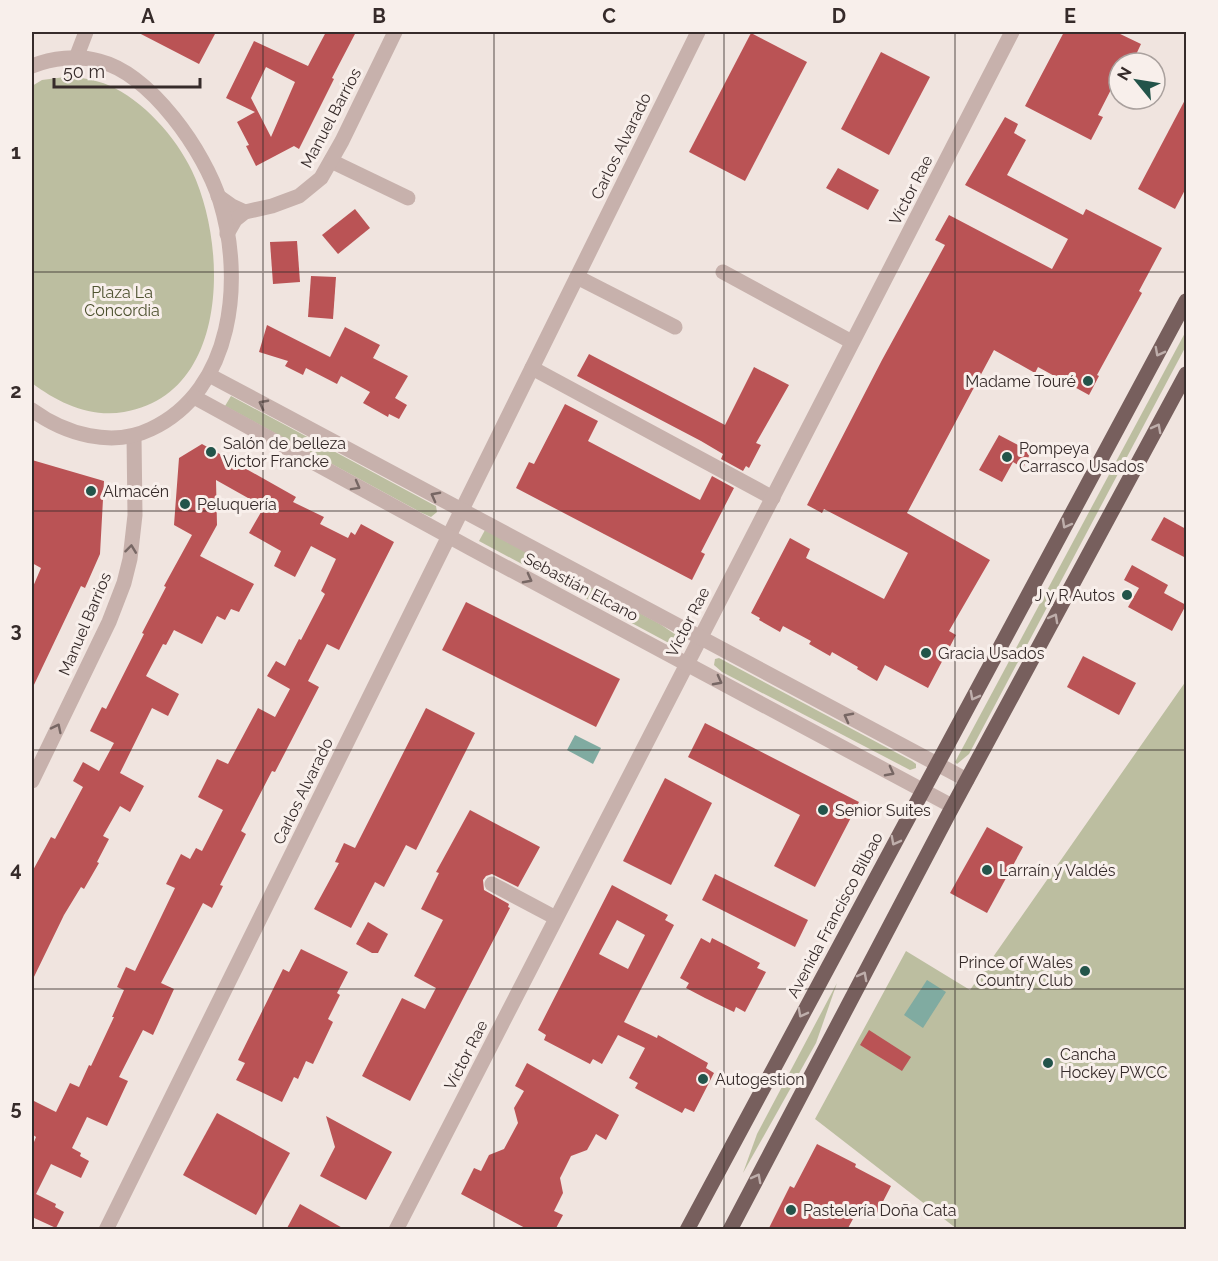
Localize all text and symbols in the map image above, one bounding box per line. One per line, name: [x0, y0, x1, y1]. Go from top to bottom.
text: A: [141, 4, 155, 28]
text: B: [372, 4, 386, 28]
text: C: [602, 4, 616, 28]
text: D: [832, 4, 846, 28]
text: E: [1064, 4, 1076, 28]
scale bar: [54, 51, 200, 89]
north arrow: [1107, 51, 1167, 111]
text: 50 m: [63, 61, 105, 82]
text: N: [1113, 64, 1136, 84]
street label: Manuel Barrios: [297, 65, 365, 171]
street label: Carlos Alvarado: [587, 90, 655, 202]
text: 1: [11, 140, 21, 164]
street label: Víctor Rae: [885, 152, 937, 228]
park label: Plaza La Concordia: [84, 283, 160, 320]
one-way arrow: [1155, 346, 1166, 357]
place label: Madame Touré: [965, 372, 1076, 391]
marker: Madame Touré: [1081, 374, 1095, 388]
text: 2: [10, 379, 22, 403]
one-way arrow: [259, 400, 270, 411]
one-way arrow: [1150, 424, 1161, 434]
place label: Salón de belleza Victor Francke: [223, 434, 346, 471]
place label: Pompeya Carrasco Usados: [1019, 439, 1144, 476]
marker: Salón de belleza Victor Francke: [204, 445, 218, 459]
marker: Pompeya Carrasco Usados: [1000, 450, 1014, 464]
one-way arrow: [350, 479, 360, 490]
place label: Almacén: [103, 482, 169, 501]
marker: Almacén: [84, 484, 98, 498]
one-way arrow: [431, 492, 442, 503]
place label: Peluquería: [197, 495, 277, 514]
marker: Peluquería: [178, 497, 192, 511]
one-way arrow: [1062, 518, 1074, 528]
one-way arrow: [124, 544, 137, 553]
street label: Sebastián Elcano: [521, 549, 641, 625]
street label: Manuel Barrios: [55, 569, 115, 678]
one-way arrow: [521, 571, 532, 583]
street label: Víctor Rae: [662, 584, 714, 660]
place label: J y R Autos: [1035, 586, 1115, 605]
marker: J y R Autos: [1120, 588, 1134, 602]
one-way arrow: [1047, 614, 1058, 624]
text: 3: [10, 618, 22, 642]
place label: Gracia Usados: [938, 644, 1045, 663]
marker: Gracia Usados: [919, 646, 933, 660]
one-way arrow: [712, 674, 722, 685]
one-way arrow: [970, 689, 981, 700]
one-way arrow: [843, 712, 854, 724]
one-way arrow: [50, 724, 61, 734]
street label: Carlos Alvarado: [269, 735, 337, 847]
one-way arrow: [884, 765, 894, 776]
place label: Senior Suites: [835, 801, 931, 820]
marker: Senior Suites: [816, 803, 830, 817]
street label: Avenida Francisco Bilbao: [783, 829, 887, 1001]
one-way arrow: [891, 835, 902, 845]
text: 4: [10, 857, 22, 881]
place label: Larraín y Valdés: [999, 861, 1116, 880]
marker: Larraín y Valdés: [980, 863, 994, 877]
place label: Prince of Wales Country Club: [959, 953, 1073, 990]
marker: Prince of Wales Country Club: [1078, 964, 1092, 978]
one-way arrow: [856, 972, 867, 982]
one-way arrow: [798, 1006, 809, 1017]
street label: Víctor Rae: [440, 1017, 492, 1093]
place label: Cancha Hockey PWCC: [1060, 1045, 1167, 1082]
marker: Cancha Hockey PWCC: [1041, 1056, 1055, 1070]
place label: Autogestion: [715, 1070, 805, 1089]
marker: Autogestion: [696, 1072, 710, 1086]
text: 5: [10, 1096, 22, 1120]
one-way arrow: [750, 1173, 761, 1184]
place label: Pastelería Doña Cata: [803, 1201, 956, 1220]
marker: Pastelería Doña Cata: [784, 1203, 798, 1217]

